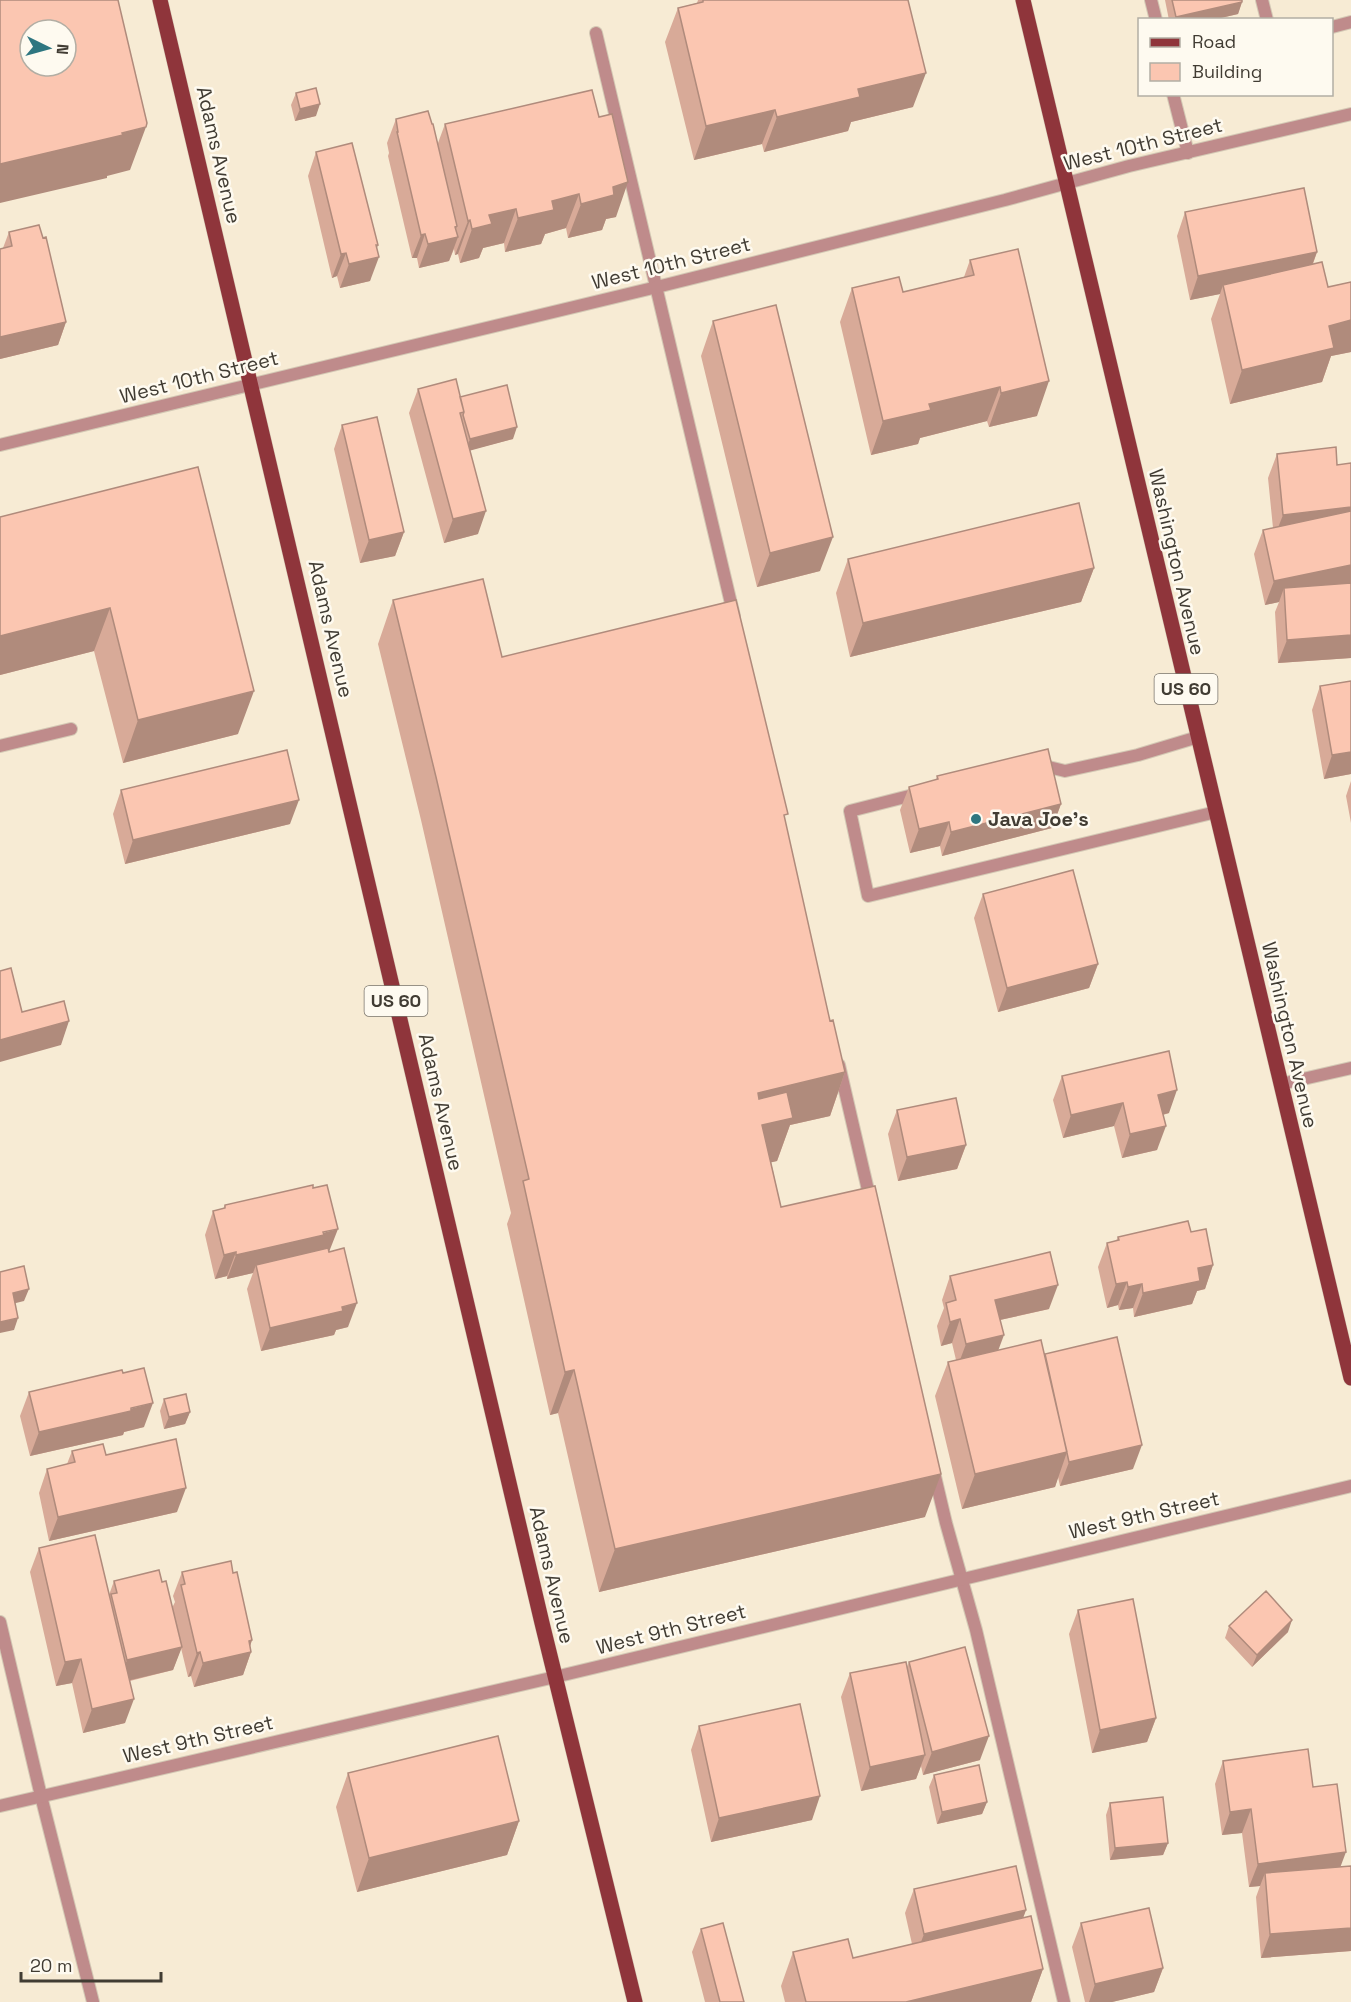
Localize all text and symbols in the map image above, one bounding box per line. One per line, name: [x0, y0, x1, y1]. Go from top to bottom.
north arrow: [18, 18, 78, 78]
legend: [1138, 18, 1333, 96]
text: Road: [1192, 30, 1236, 53]
text: N: [52, 43, 73, 56]
text: Building: [1192, 60, 1262, 83]
street label: Adams Avenue: [191, 84, 247, 226]
street label: West 10th Street: [1061, 112, 1225, 176]
street label: West 10th Street: [589, 231, 753, 295]
street label: West 10th Street: [117, 345, 281, 409]
street label: Washington Avenue: [1143, 466, 1211, 658]
street label: Adams Avenue: [303, 558, 359, 700]
road number: US 60: [1154, 674, 1218, 704]
place label: Java Joe's: [988, 806, 1089, 832]
marker: Java Joe's: [969, 812, 983, 826]
street label: Washington Avenue: [1256, 939, 1324, 1131]
road number: US 60: [364, 986, 428, 1016]
street label: Adams Avenue: [413, 1031, 469, 1173]
street label: West 9th Street: [1066, 1485, 1222, 1545]
street label: Adams Avenue: [524, 1504, 580, 1646]
street label: West 9th Street: [593, 1598, 749, 1660]
street label: West 9th Street: [120, 1709, 276, 1769]
scale bar: [21, 1945, 160, 1983]
text: 20 m: [30, 1954, 73, 1977]

